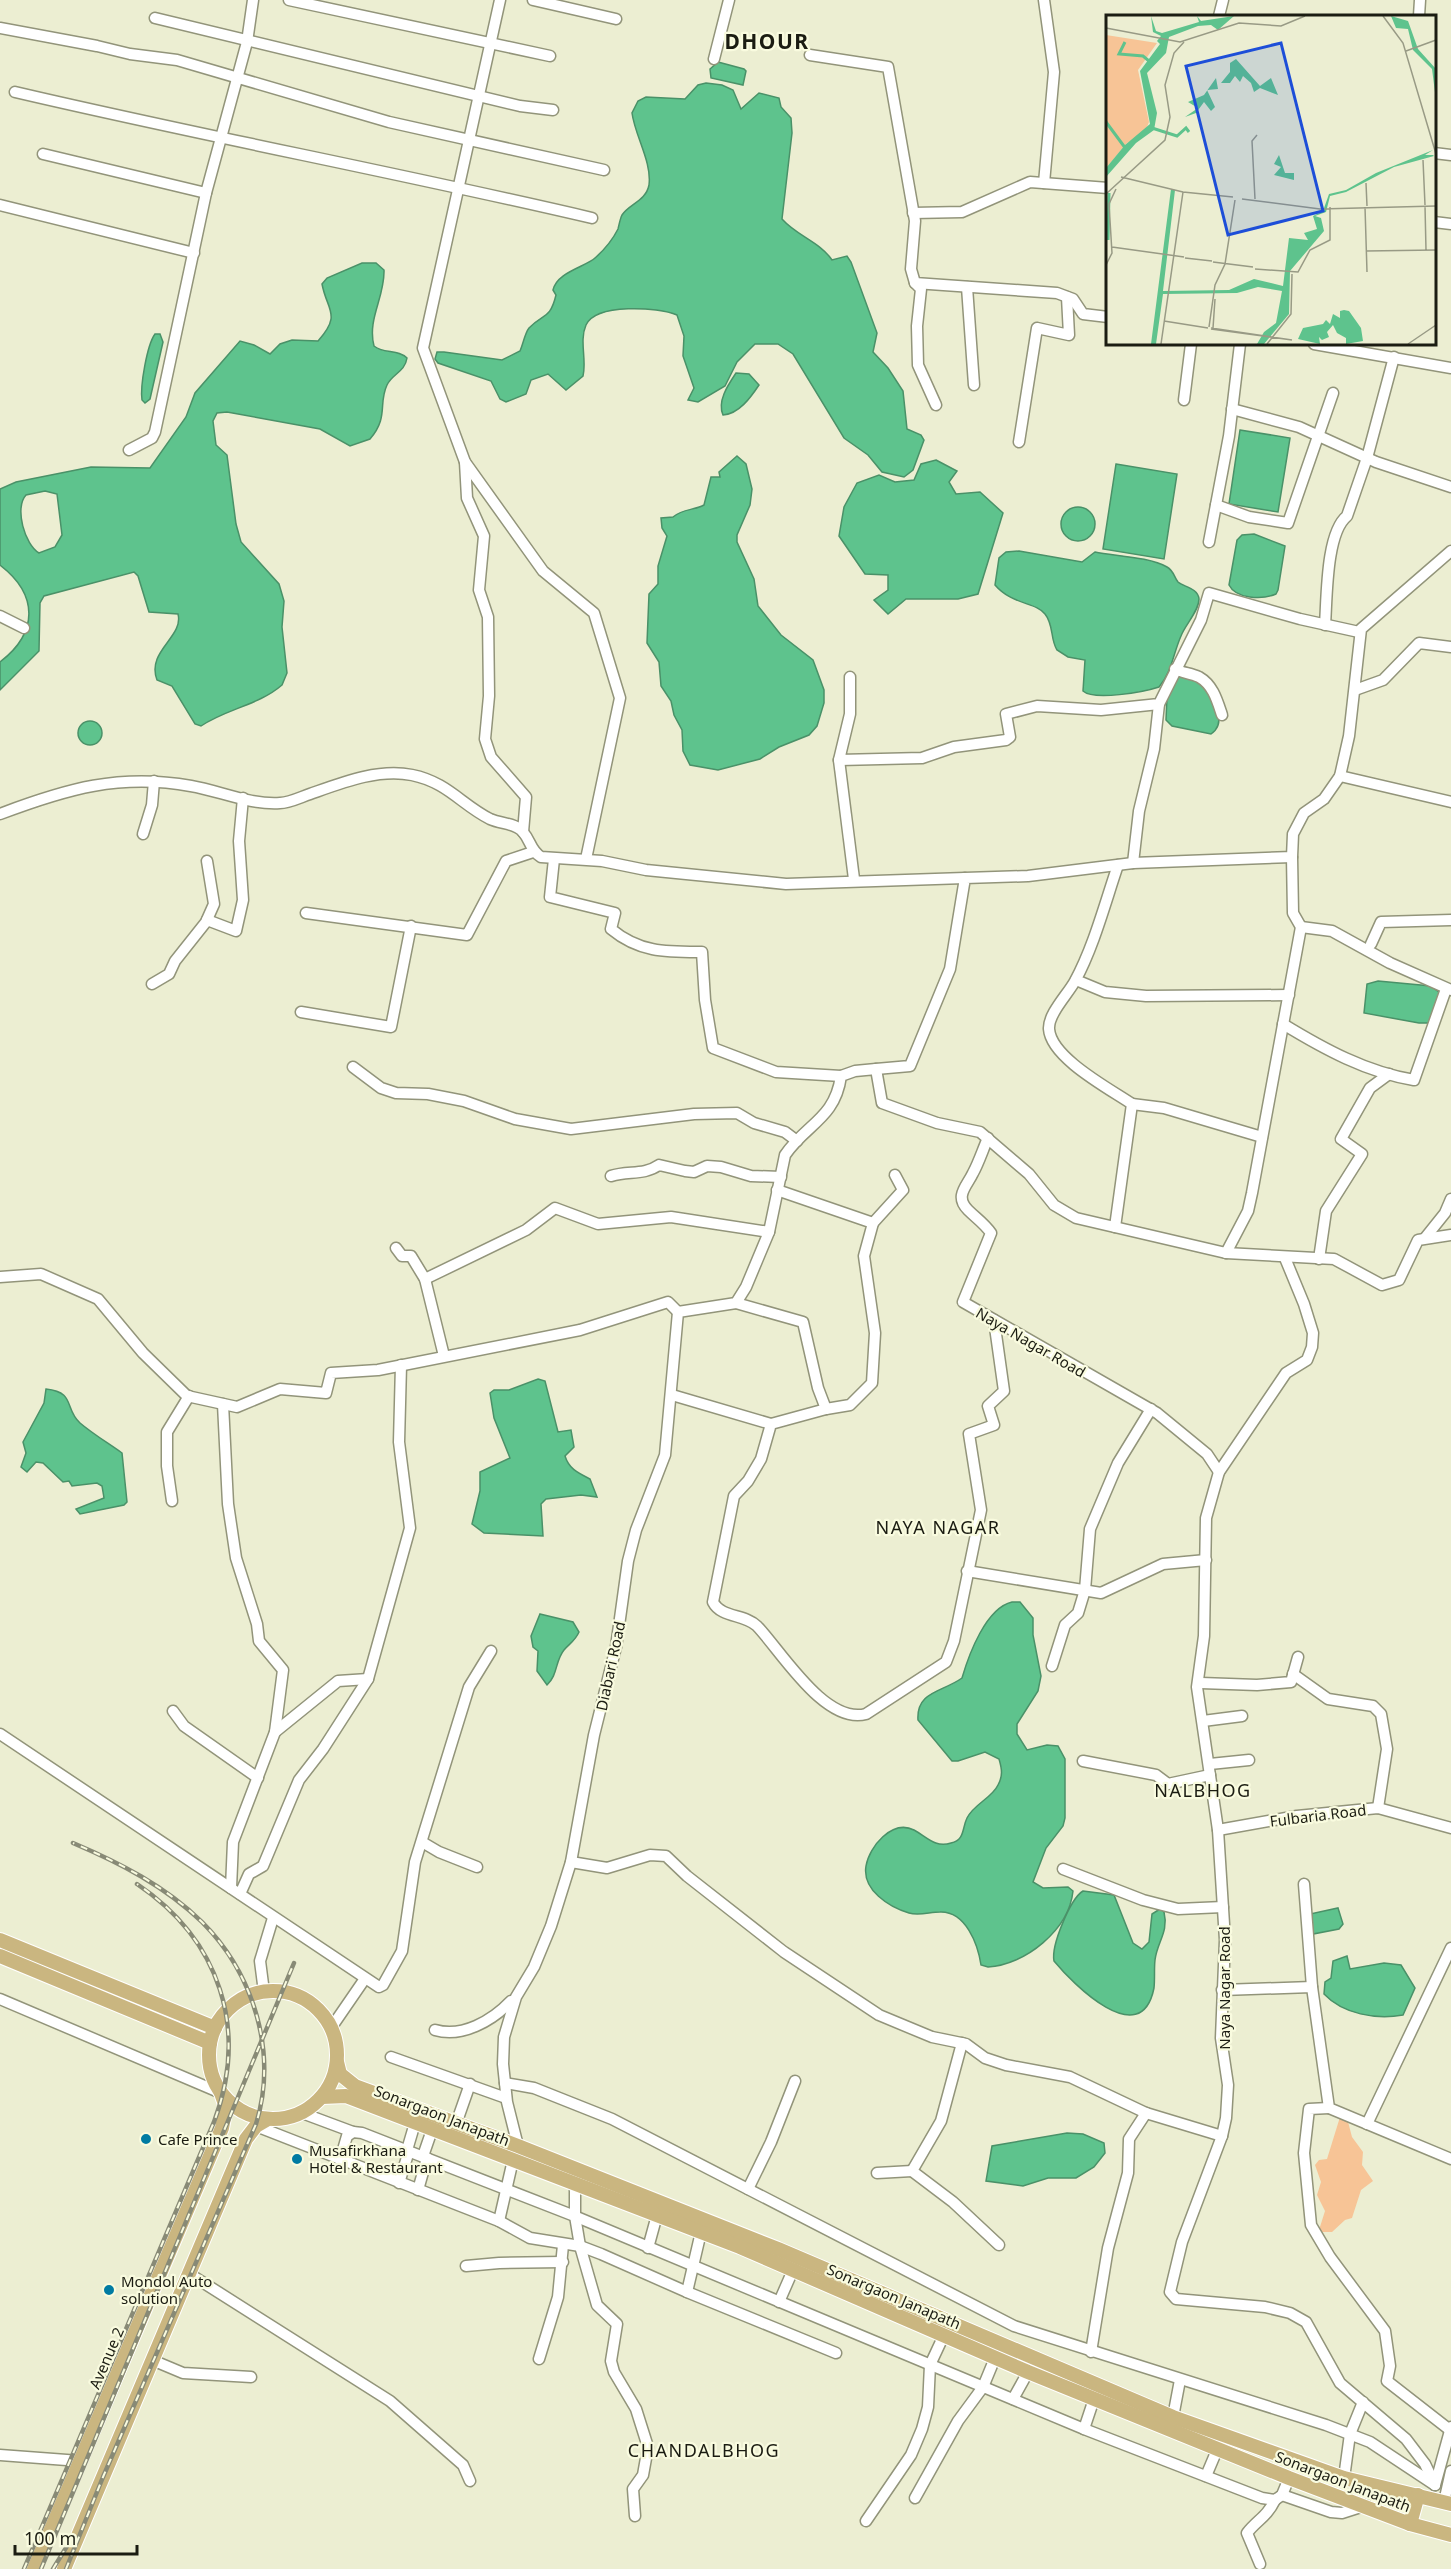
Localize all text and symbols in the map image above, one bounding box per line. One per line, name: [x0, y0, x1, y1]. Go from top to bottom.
inset map: [1106, 15, 1436, 345]
district label: DHOUR: [724, 27, 810, 55]
street label: Naya Nagar Road: [973, 1302, 1089, 1382]
district label: NAYA NAGAR: [875, 1515, 1001, 1539]
street label: Diabari Road: [591, 1619, 629, 1713]
district label: NALBHOG: [1154, 1778, 1252, 1802]
street label: Fulbaria Road: [1269, 1799, 1367, 1831]
street label: Naya Nagar Road: [1214, 1926, 1234, 2050]
street label: Sonargaon Janapath: [371, 2080, 513, 2150]
place label: Cafe Prince: [158, 2129, 238, 2149]
marker: Cafe Prince: [139, 2132, 153, 2146]
place label: Musafirkhana Hotel & Restaurant: [309, 2140, 443, 2177]
marker: Musafirkhana Hotel & Restaurant: [290, 2152, 304, 2166]
street label: Sonargaon Janapath: [824, 2259, 964, 2333]
place label: Mondol Auto solution: [121, 2271, 212, 2308]
marker: Mondol Auto solution: [102, 2283, 116, 2297]
street label: Avenue 2: [84, 2324, 128, 2392]
district label: CHANDALBHOG: [628, 2438, 780, 2462]
street label: Sonargaon Janapath: [1272, 2446, 1414, 2516]
scale bar: [15, 2518, 136, 2556]
text: 100 m: [24, 2526, 76, 2550]

